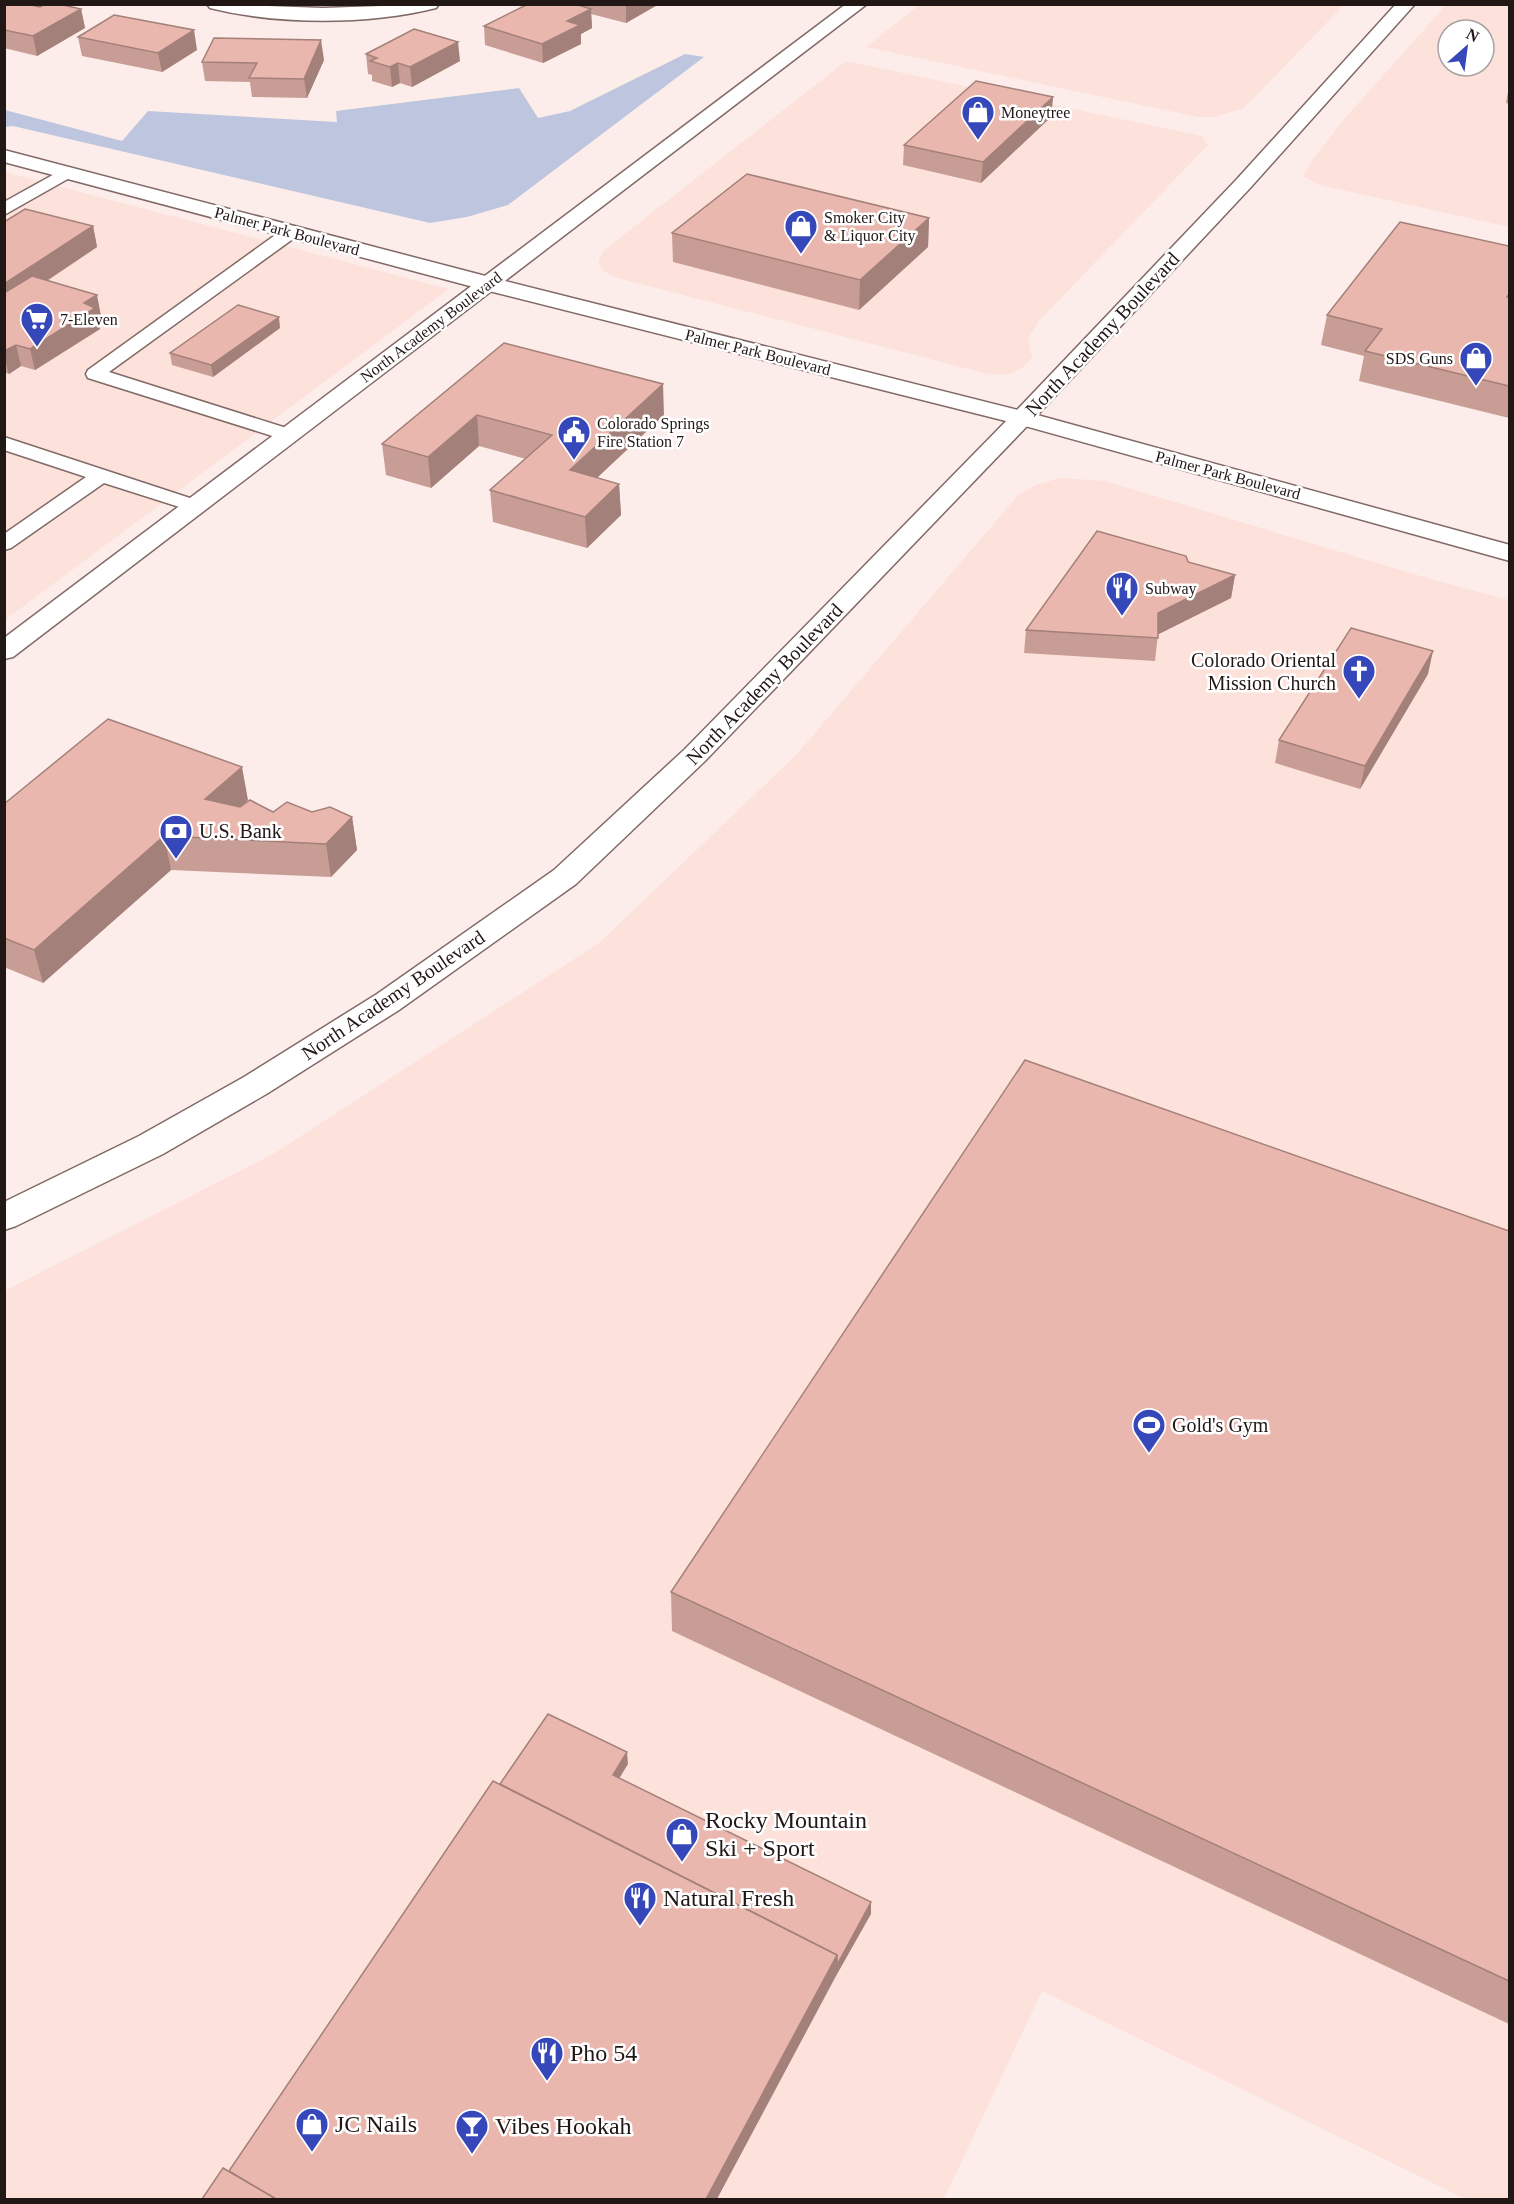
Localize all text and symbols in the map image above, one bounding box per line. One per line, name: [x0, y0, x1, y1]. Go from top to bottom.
north arrow: [1436, 18, 1496, 78]
text: N: [1464, 25, 1482, 46]
shop icon: Moneytree: [960, 94, 996, 141]
place label: Moneytree: [1001, 104, 1070, 122]
street label: Palmer Park Boulevard: [213, 203, 361, 259]
shop icon: Smoker City & Liquor City: [783, 208, 819, 255]
place label: Smoker City & Liquor City: [824, 209, 916, 245]
street label: North Academy Boulevard: [1020, 248, 1184, 421]
street label: North Academy Boulevard: [357, 268, 506, 386]
supermarket icon: 7-Eleven: [19, 301, 55, 348]
place label: 7-Eleven: [60, 311, 118, 328]
street label: Palmer Park Boulevard: [684, 326, 832, 378]
shop icon: SDS Guns: [1458, 340, 1494, 387]
place label: SDS Guns: [1386, 350, 1453, 367]
public building icon: Colorado Springs Fire Station 7: [556, 414, 592, 461]
place label: Colorado Springs Fire Station 7: [597, 415, 709, 450]
street label: Palmer Park Boulevard: [1154, 447, 1302, 503]
restaurant icon: Subway: [1104, 570, 1140, 617]
place label: Subway: [1145, 580, 1197, 598]
street label: North Academy Boulevard: [681, 599, 847, 770]
place label: Colorado Oriental Mission Church: [1191, 649, 1336, 694]
church icon: Colorado Oriental Mission Church: [1341, 653, 1377, 700]
bank icon: U.S. Bank: [158, 813, 194, 860]
place label: U.S. Bank: [199, 820, 282, 842]
street label: North Academy Boulevard: [298, 926, 489, 1065]
sports icon: Gold's Gym: [1131, 1407, 1167, 1454]
place label: Gold's Gym: [1172, 1414, 1269, 1437]
place label: Rocky Mountain Ski + Sport: [705, 1807, 867, 1861]
shop icon: Rocky Mountain Ski + Sport: [664, 1816, 700, 1863]
restaurant icon: Natural Fresh: [622, 1880, 658, 1927]
place label: Natural Fresh: [663, 1885, 794, 1911]
restaurant icon: Pho 54: [529, 2035, 565, 2082]
place label: Pho 54: [570, 2040, 637, 2066]
shop icon: JC Nails: [294, 2106, 330, 2153]
bar icon: Vibes Hookah: [454, 2108, 490, 2155]
place label: JC Nails: [335, 2111, 417, 2137]
place label: Vibes Hookah: [495, 2113, 632, 2139]

